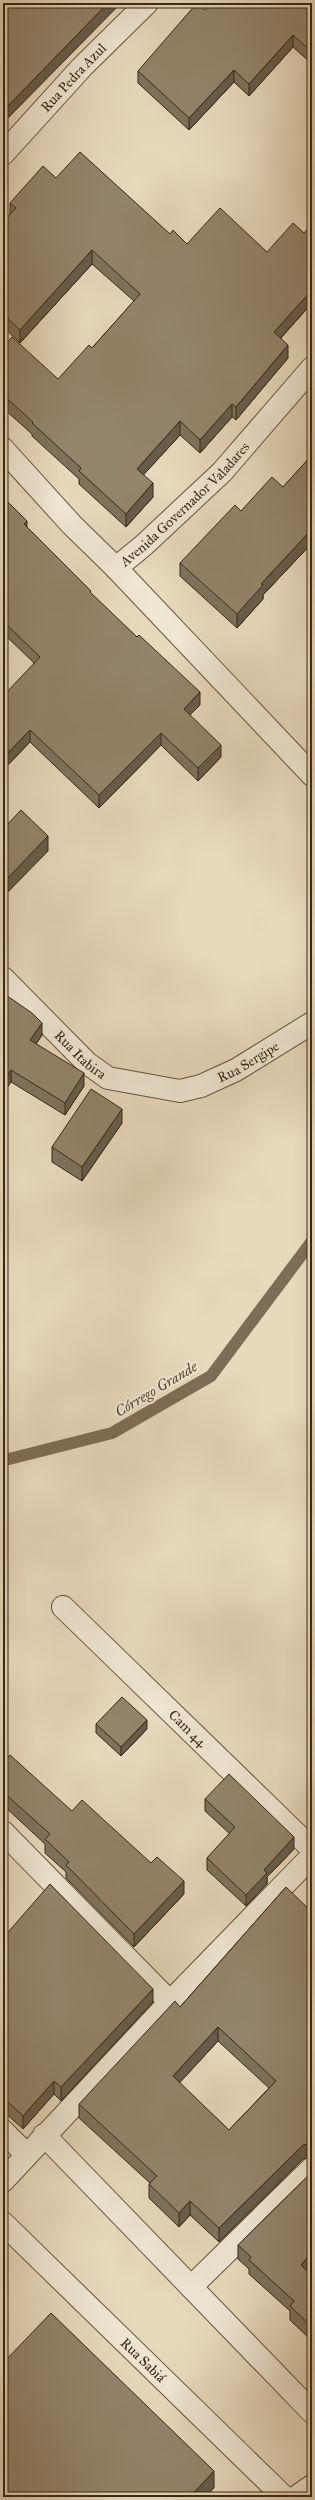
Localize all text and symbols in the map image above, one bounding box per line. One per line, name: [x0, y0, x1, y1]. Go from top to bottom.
street label: Rua Pedra Azul: [37, 40, 110, 116]
street label: Avenida Governador Valadares: [116, 439, 253, 571]
street label: Rua Itabira: [51, 1027, 109, 1083]
street label: Rua Sergipe: [215, 1037, 282, 1086]
water label: Córrego Grande: [112, 1357, 201, 1421]
street label: Cam 44: [165, 1707, 211, 1752]
street label: Rua Sabiá: [117, 2334, 169, 2386]

